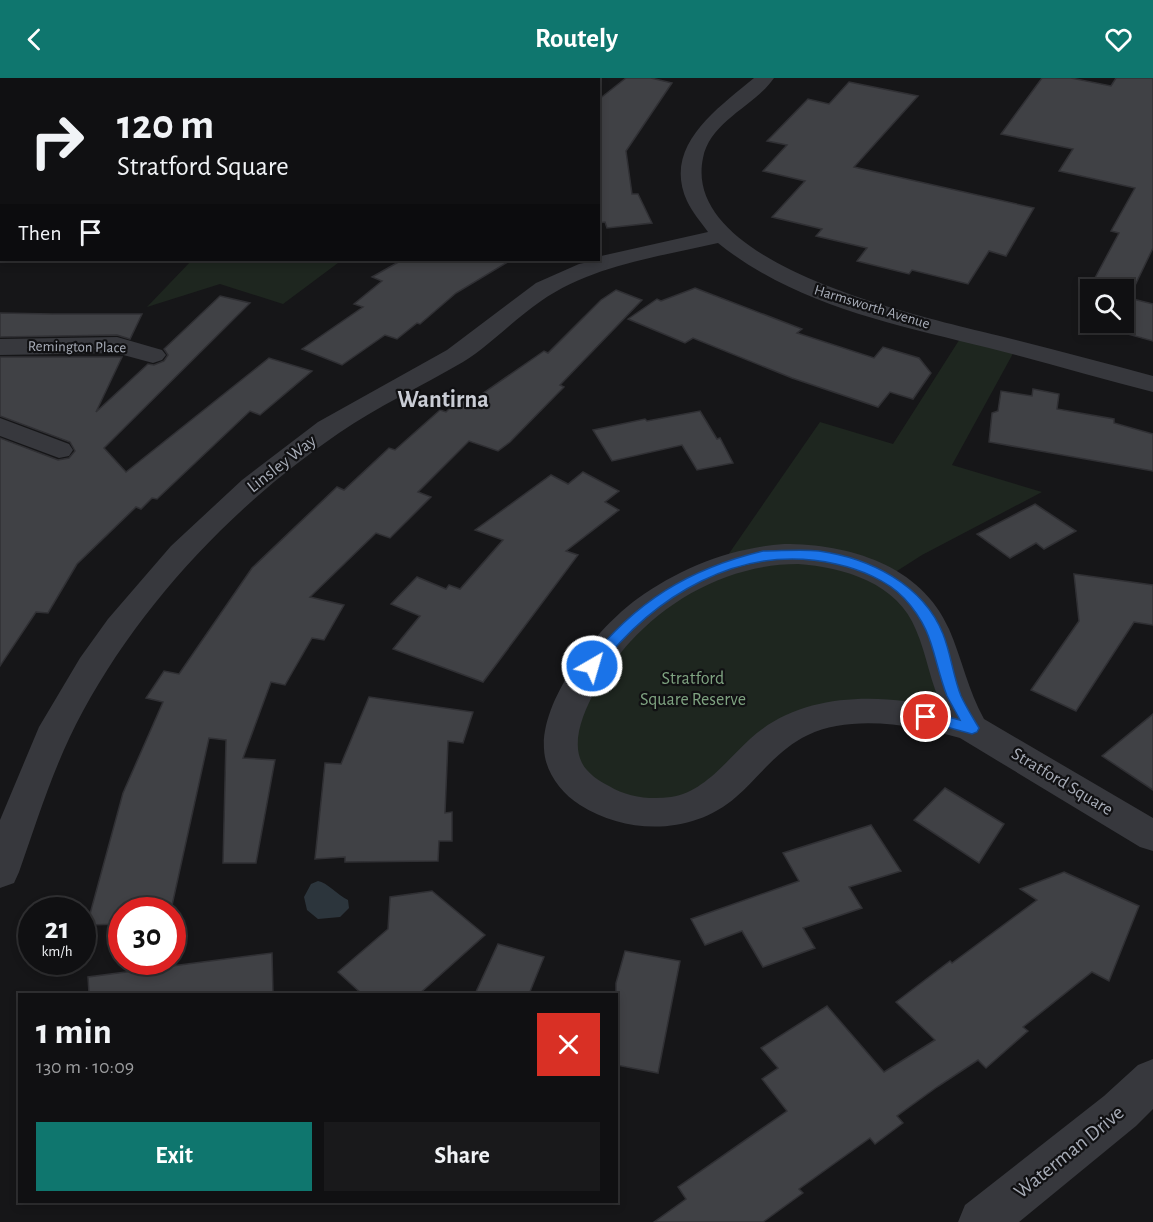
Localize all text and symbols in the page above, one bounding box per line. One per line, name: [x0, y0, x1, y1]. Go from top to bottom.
icon: back: [18, 23, 51, 56]
icon: heart: [1102, 23, 1135, 56]
text: Routely: [535, 25, 618, 52]
icon: right: [18, 102, 96, 180]
text: 120 m: [117, 104, 214, 146]
text: Stratford Square: [117, 153, 289, 180]
icon: arrive: [74, 216, 107, 249]
text: Then: [18, 222, 62, 244]
map controls: [1080, 279, 1134, 333]
button: search: [1080, 279, 1134, 333]
street label: Harmsworth Avenue: [812, 282, 932, 332]
street label: Remington Place: [28, 339, 126, 355]
district label: Wantirna: [397, 388, 489, 412]
street label: Linsley Way: [244, 431, 320, 496]
position arrow: [560, 634, 624, 698]
park label: Stratford Square Reserve: [640, 670, 746, 709]
pin: [900, 691, 951, 742]
icon: arrive: [909, 700, 942, 733]
street label: Stratford Square: [1008, 745, 1116, 819]
speed limit sign: 30: [108, 897, 186, 975]
text: 21: [45, 914, 69, 944]
text: km/h: [42, 944, 72, 959]
button: close: [537, 1013, 600, 1076]
text: 1 min: [36, 1014, 112, 1050]
text: 130 m · 10:09: [36, 1057, 134, 1077]
street label: Waterman Drive: [1010, 1102, 1128, 1202]
button: Exit: [36, 1122, 312, 1191]
button: Share: [324, 1122, 600, 1191]

